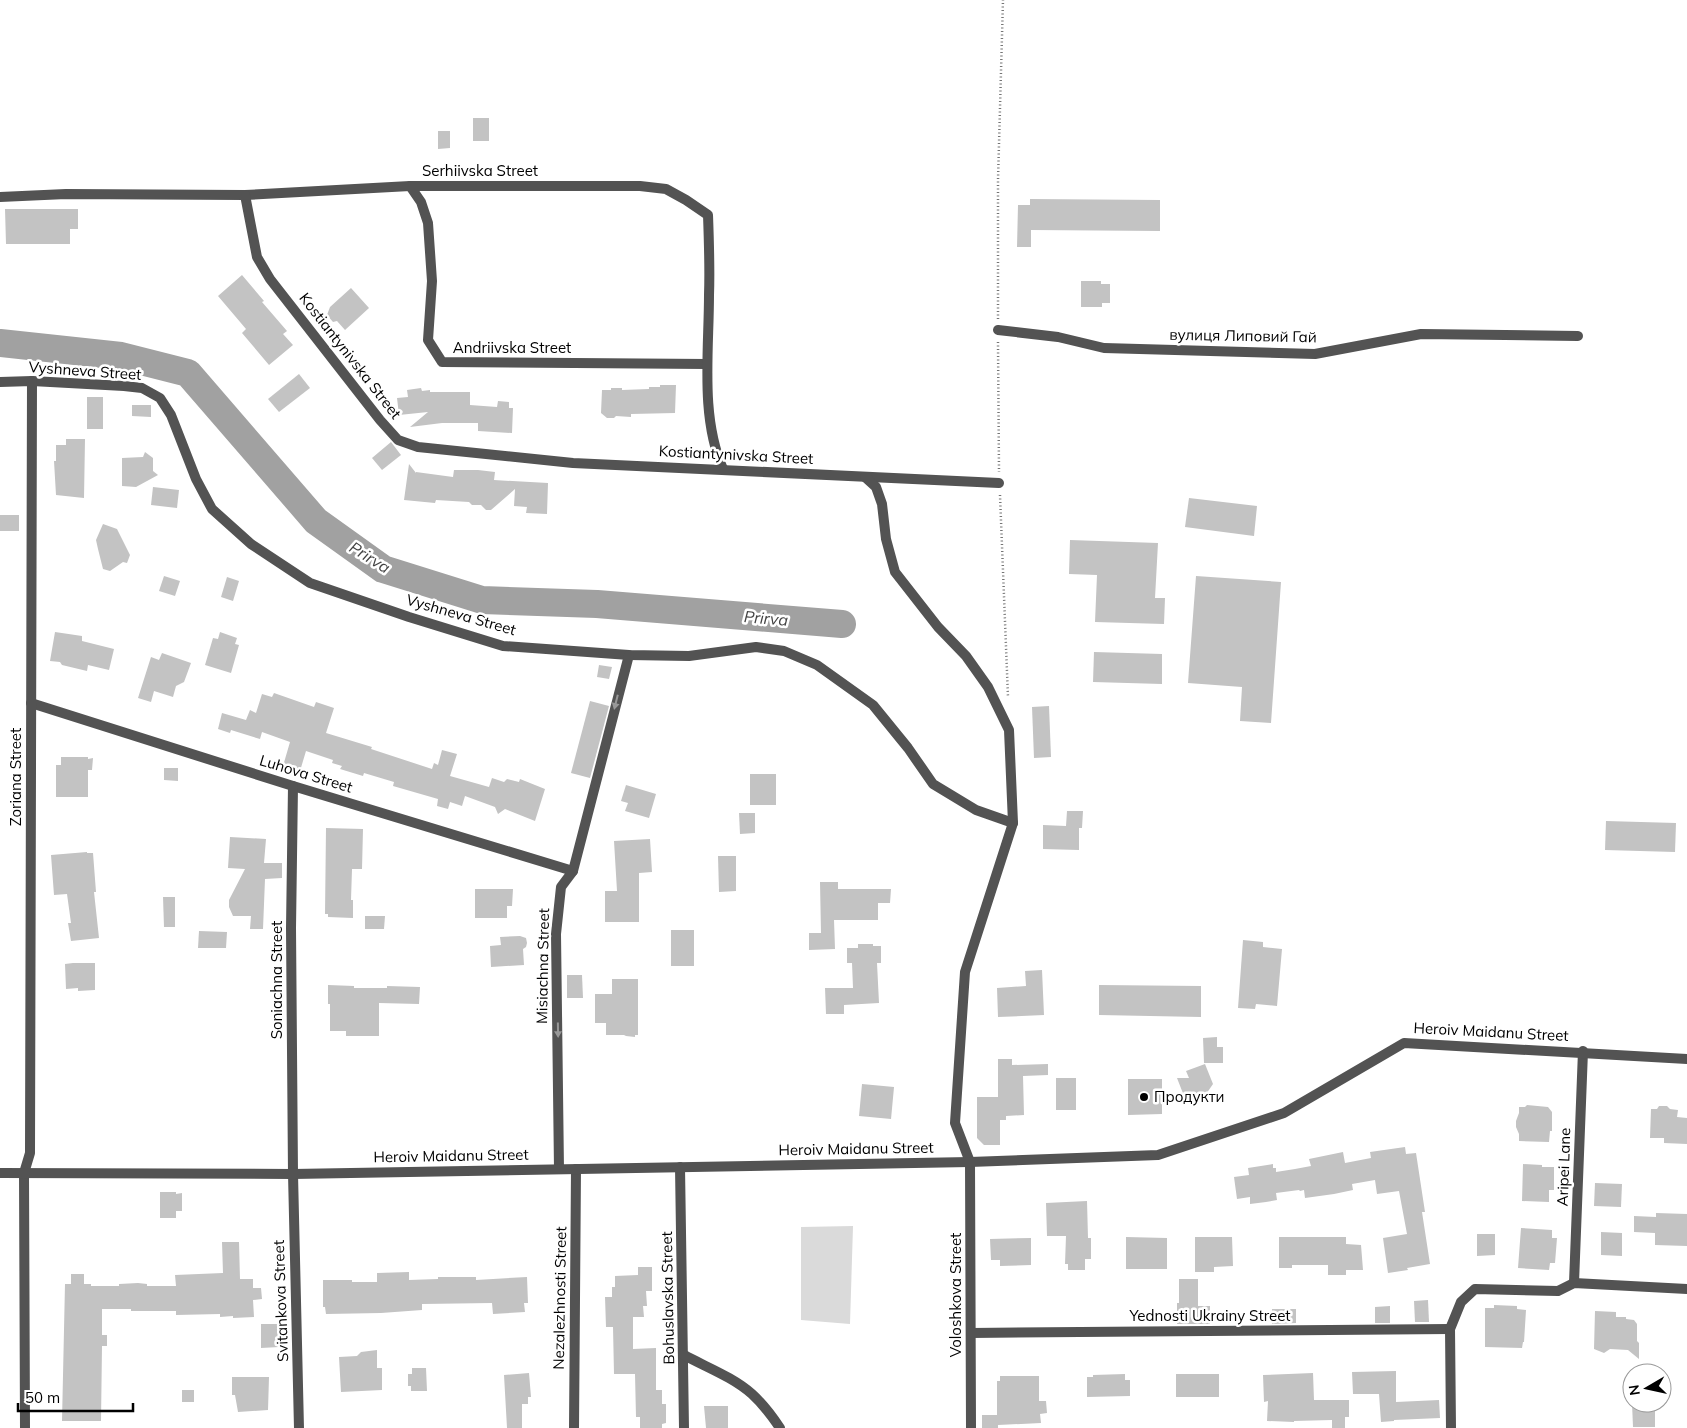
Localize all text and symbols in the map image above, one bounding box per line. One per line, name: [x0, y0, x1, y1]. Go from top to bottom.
street label: Serhiivska Street: [422, 161, 538, 180]
street label: Kostiantynivska Street: [295, 289, 406, 423]
street label: вулиця Липовий Гай: [1169, 325, 1317, 346]
street label: Andriivska Street: [453, 338, 571, 357]
street label: Vyshneva Street: [28, 357, 142, 384]
street label: Kostiantynivska Street: [658, 441, 814, 468]
water label: Prirva: [346, 537, 394, 577]
street label: Vyshneva Street: [404, 590, 518, 639]
water label: Prirva: [743, 606, 789, 630]
one-way arrow: [612, 695, 620, 710]
street label: Zoriana Street: [6, 728, 25, 826]
street label: Luhova Street: [257, 750, 355, 797]
street label: Misiachna Street: [532, 908, 553, 1024]
street label: Soniachna Street: [267, 921, 286, 1039]
street label: Heroiv Maidanu Street: [1413, 1018, 1569, 1045]
one-way arrow: [554, 1022, 562, 1038]
place label: Продукти: [1154, 1087, 1224, 1106]
marker: Продукти: [1138, 1091, 1150, 1103]
street label: Aripei Lane: [1553, 1127, 1574, 1207]
street label: Heroiv Maidanu Street: [778, 1138, 934, 1159]
street label: Heroiv Maidanu Street: [373, 1145, 529, 1166]
street label: Nezalezhnosti Street: [549, 1226, 570, 1370]
street label: Bohuslavska Street: [657, 1231, 678, 1365]
street label: Voloshkova Street: [946, 1233, 965, 1357]
street label: Svitankova Street: [269, 1240, 292, 1362]
street label: Yednosti Ukrainy Street: [1128, 1306, 1291, 1325]
north arrow: [1622, 1363, 1672, 1413]
scale bar: [18, 1380, 132, 1412]
text: N: [1624, 1383, 1644, 1397]
text: 50 m: [25, 1388, 60, 1407]

